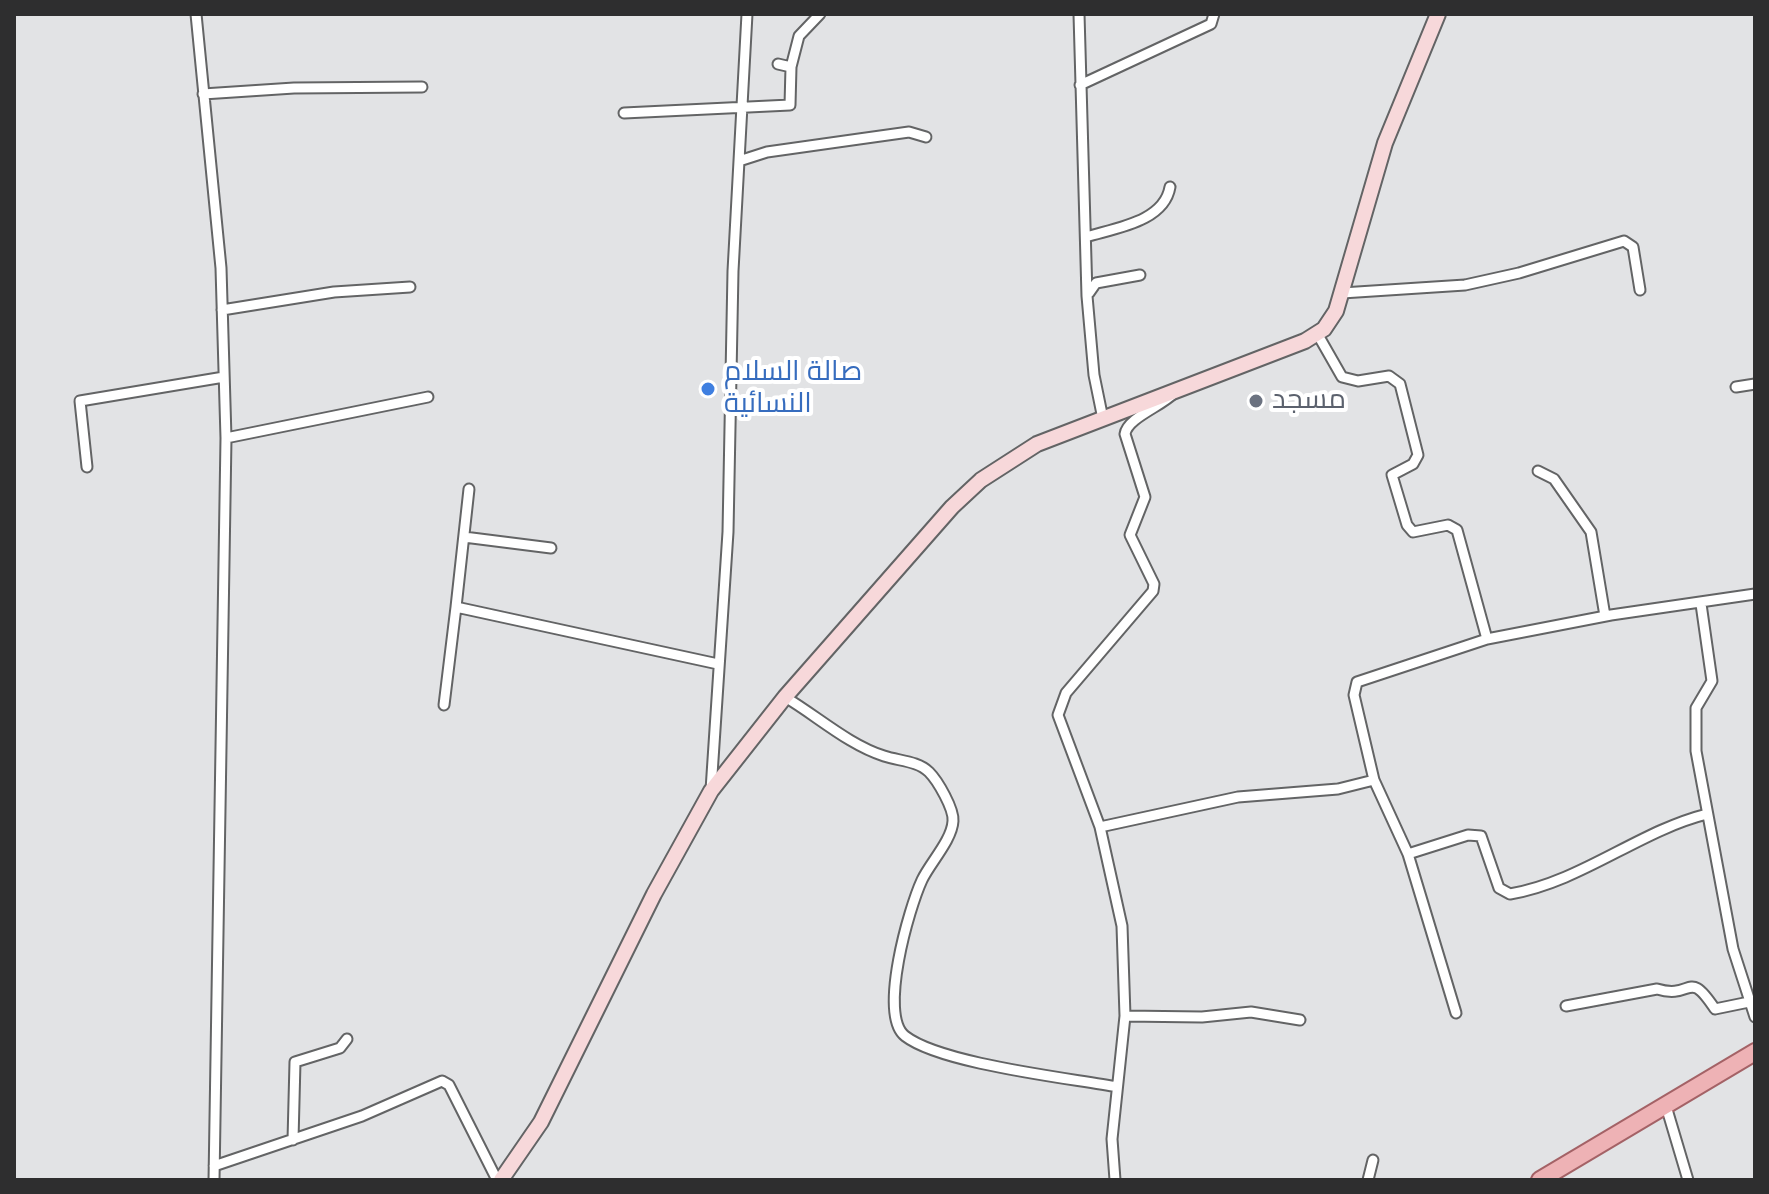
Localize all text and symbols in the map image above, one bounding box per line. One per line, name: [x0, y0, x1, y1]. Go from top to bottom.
place label: صالة السلام النسائية: [724, 356, 862, 422]
marker: صالة السلام النسائية: [699, 380, 717, 398]
place label: مسجد: [1272, 384, 1346, 418]
marker: مسجد: [1247, 392, 1265, 410]

